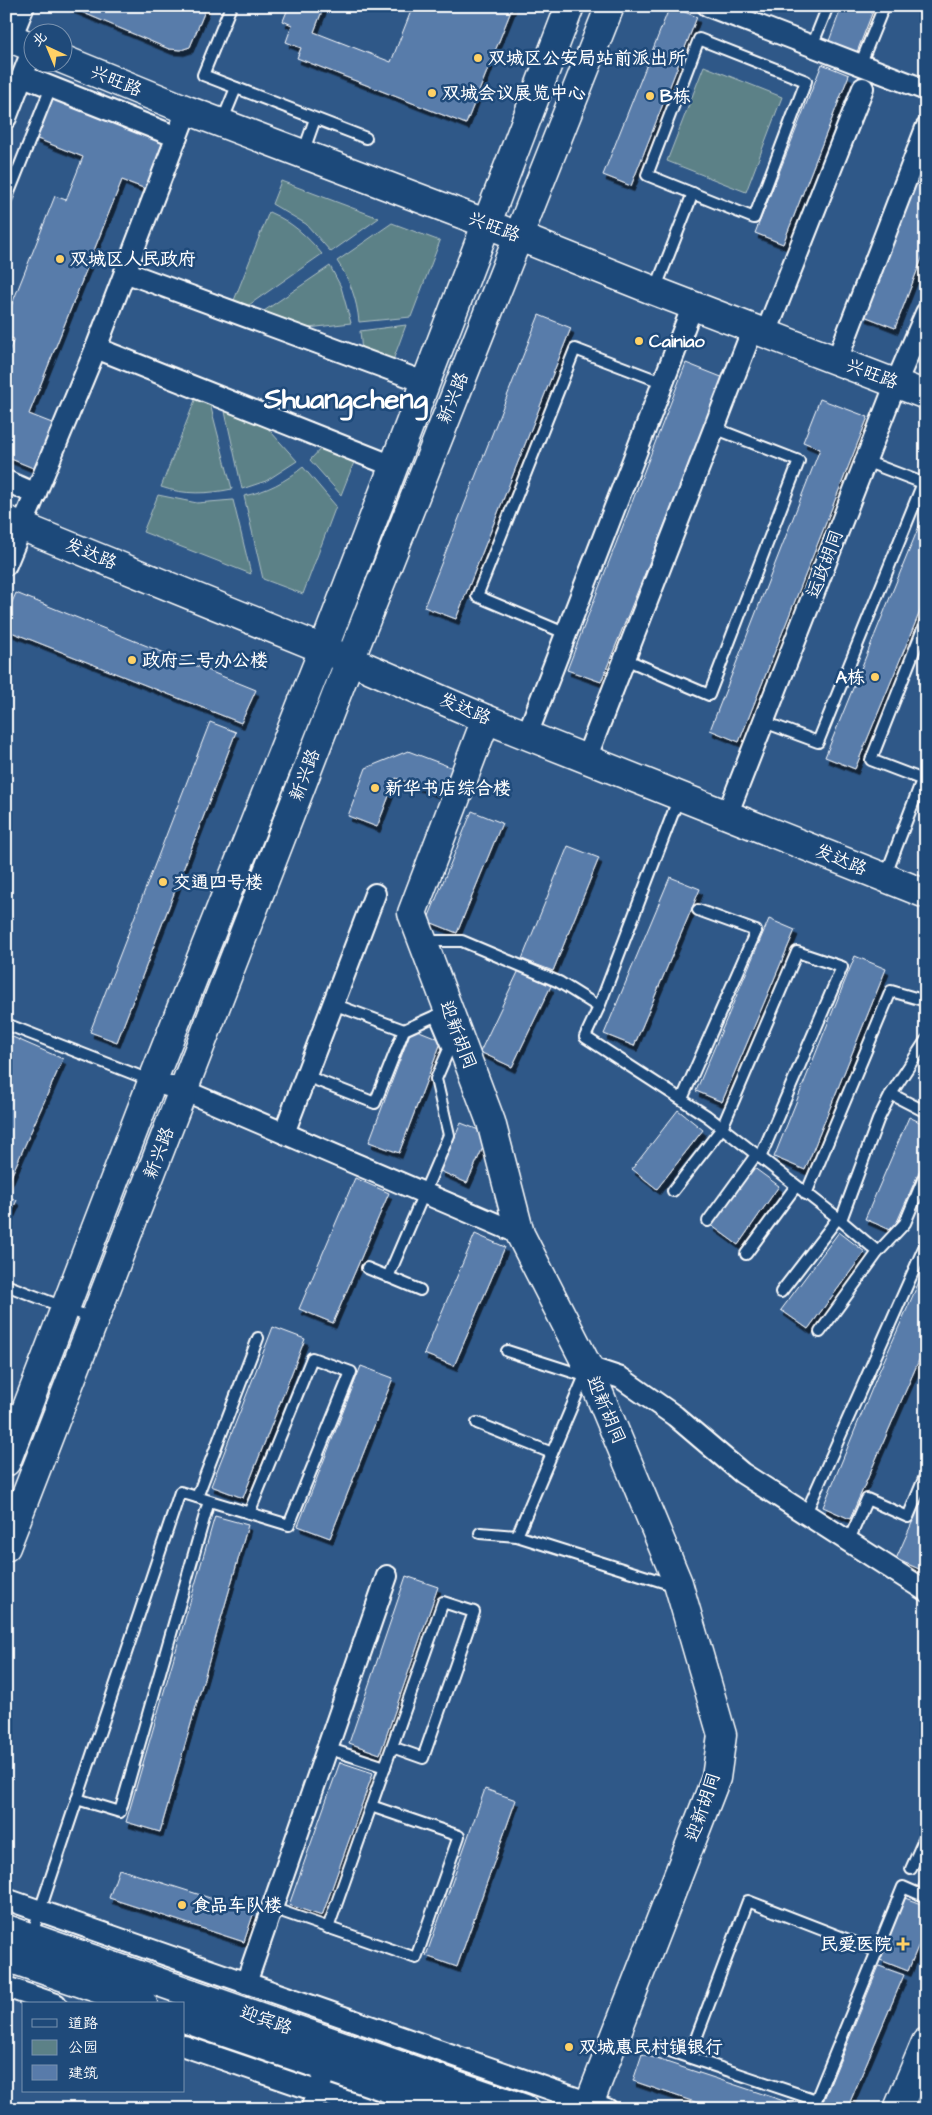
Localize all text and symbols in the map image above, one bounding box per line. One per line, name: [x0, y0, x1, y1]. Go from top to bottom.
north arrow: [22, 22, 72, 72]
text: 北: [28, 27, 52, 51]
place label: 双城区公安局站前派出所: [488, 46, 686, 71]
marker: 双城区公安局站前派出所: [472, 52, 484, 64]
street label: 兴旺路: [86, 59, 146, 103]
place label: 双城会议展览中心: [442, 81, 586, 106]
place label: B栋: [660, 84, 691, 109]
marker: 双城会议展览中心: [426, 87, 438, 99]
marker: B栋: [644, 90, 656, 102]
street label: 兴旺路: [464, 206, 524, 248]
place label: 双城区人民政府: [70, 247, 196, 272]
marker: 双城区人民政府: [54, 253, 66, 265]
place label: Cainiao: [649, 329, 706, 354]
marker: Cainiao: [633, 335, 645, 347]
street label: 兴旺路: [842, 353, 902, 395]
street label: 新兴路: [431, 368, 475, 428]
district label: Shuangcheng: [263, 380, 429, 421]
street label: 运政胡同: [800, 526, 850, 602]
street label: 发达路: [61, 532, 121, 576]
place label: 政府二号办公楼: [142, 648, 268, 673]
marker: 政府二号办公楼: [126, 654, 138, 666]
place label: A栋: [835, 665, 865, 690]
marker: A栋: [869, 671, 881, 683]
street label: 发达路: [435, 687, 495, 731]
street label: 新兴路: [284, 745, 326, 805]
place label: 新华书店综合楼: [385, 776, 511, 801]
marker: 新华书店综合楼: [369, 782, 381, 794]
street label: 发达路: [811, 838, 871, 882]
place label: 交通四号楼: [173, 870, 263, 895]
marker: 交通四号楼: [157, 876, 169, 888]
street label: 迎新胡同: [433, 997, 483, 1073]
street label: 新兴路: [138, 1123, 180, 1183]
street label: 迎新胡同: [580, 1372, 632, 1448]
street label: 迎新胡同: [679, 1769, 727, 1845]
place label: 食品车队楼: [192, 1893, 282, 1918]
marker: 食品车队楼: [176, 1899, 188, 1911]
place label: 民爱医院: [820, 1932, 892, 1957]
marker: 民爱医院: [896, 1937, 910, 1951]
street label: 迎宾路: [236, 1999, 296, 2041]
legend: [22, 2002, 185, 2092]
text: 道路: [68, 2013, 98, 2034]
place label: 双城惠民村镇银行: [579, 2035, 723, 2060]
text: 公园: [68, 2037, 98, 2058]
marker: 双城惠民村镇银行: [563, 2041, 575, 2053]
text: 建筑: [68, 2063, 98, 2084]

